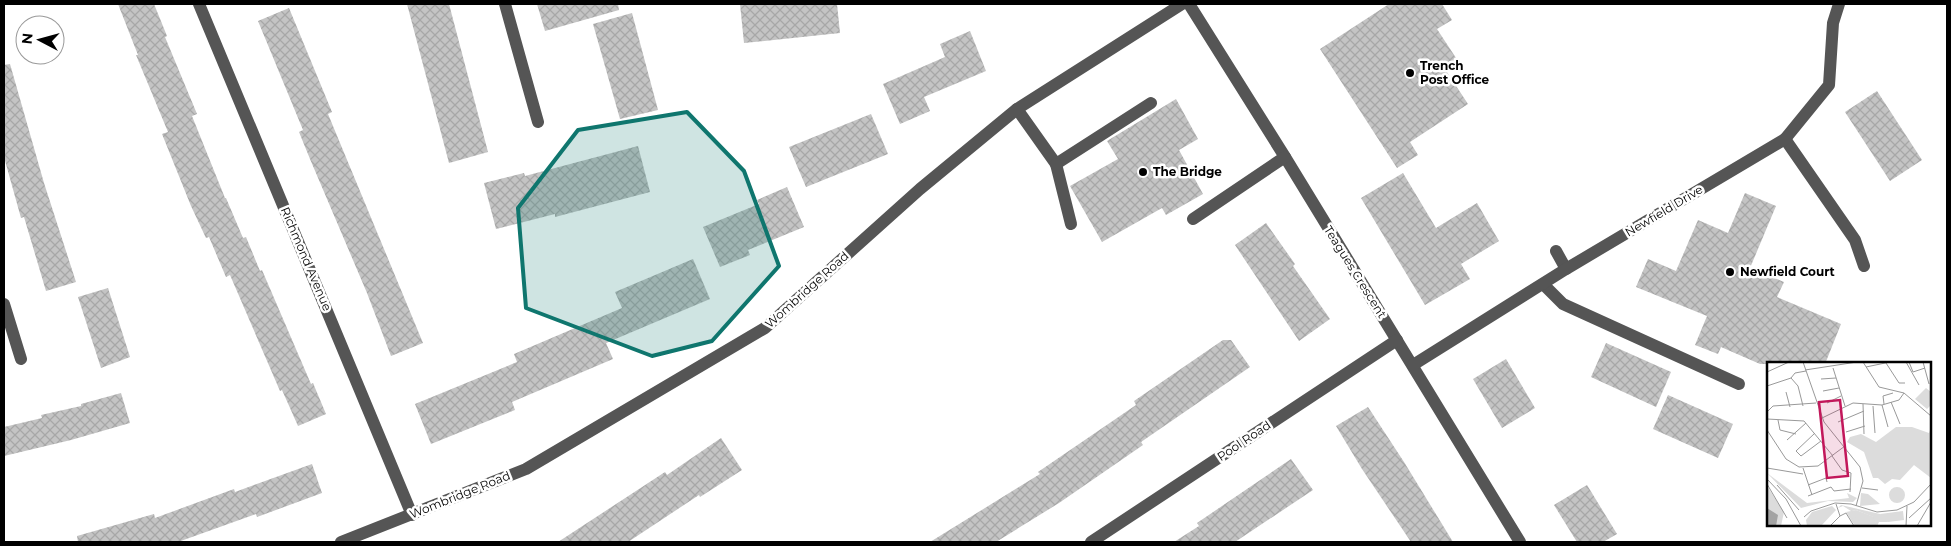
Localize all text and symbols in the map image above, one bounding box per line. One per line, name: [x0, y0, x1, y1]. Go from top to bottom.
north arrow: [15, 15, 65, 65]
text: N: [18, 32, 37, 45]
place label: Trench Post Office: [1420, 58, 1490, 87]
marker: Trench Post Office: [1404, 67, 1416, 79]
place label: The Bridge: [1153, 164, 1222, 179]
marker: The Bridge: [1137, 166, 1149, 178]
street label: Newfield Drive: [1622, 181, 1705, 240]
street label: Richmond Avenue: [278, 204, 335, 313]
street label: Teagues Crescent: [1321, 223, 1390, 321]
street label: Wombridge Road: [762, 248, 851, 331]
place label: Newfield Court: [1740, 264, 1836, 279]
marker: Newfield Court: [1724, 266, 1736, 278]
inset map: [1767, 362, 1931, 526]
street label: Pool Road: [1214, 417, 1273, 464]
street label: Wombridge Road: [407, 468, 512, 522]

